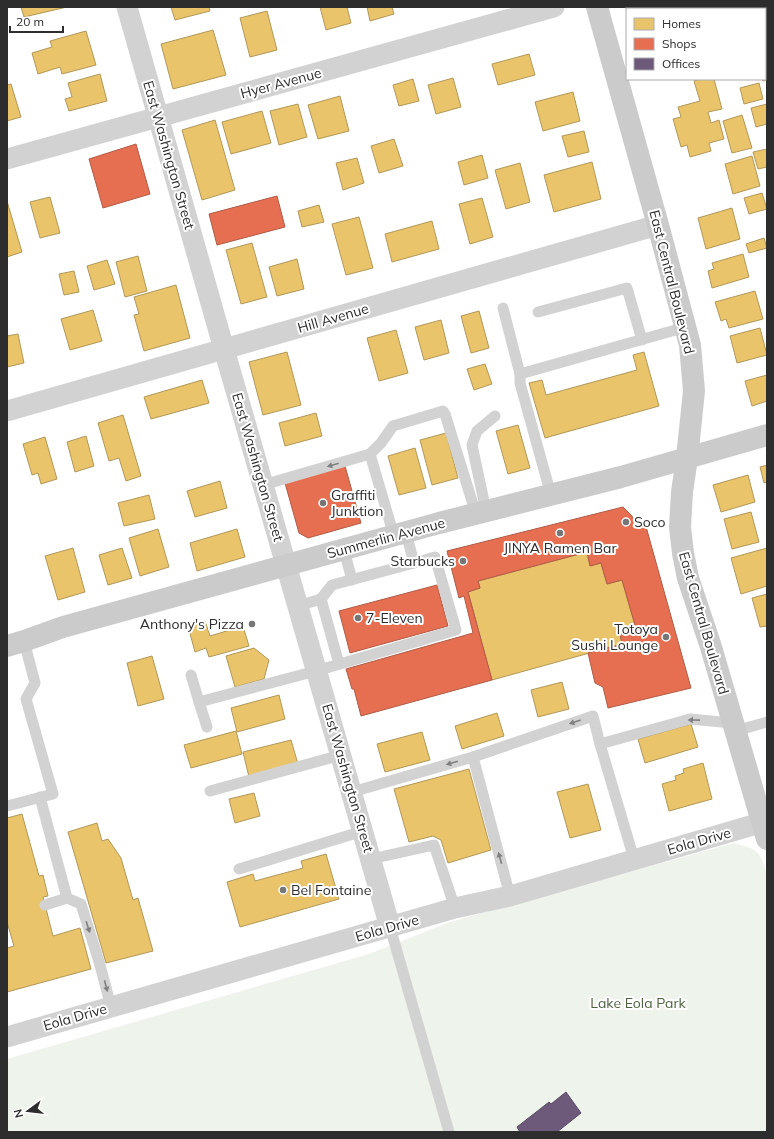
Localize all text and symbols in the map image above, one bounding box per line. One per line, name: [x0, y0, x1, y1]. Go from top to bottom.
scale bar: [10, 8, 63, 34]
legend: [626, 8, 766, 80]
text: 20 m: [16, 14, 44, 29]
text: Homes: [662, 16, 701, 31]
text: Shops: [662, 36, 697, 51]
text: Offices: [662, 56, 700, 71]
street label: Hyer Avenue: [238, 64, 324, 102]
street label: East Washington Street: [139, 79, 199, 231]
street label: East Central Boulevard: [645, 208, 699, 356]
street label: Hill Avenue: [295, 299, 371, 337]
street label: East Washington Street: [228, 391, 288, 543]
one-way arrow: [327, 462, 339, 468]
place label: Graffiti Junktion: [331, 486, 383, 520]
marker: Graffiti Junktion: [318, 498, 328, 508]
place label: Soco: [634, 513, 666, 531]
street label: Summerlin Avenue: [325, 514, 447, 562]
marker: Soco: [621, 517, 631, 527]
marker: JINYA Ramen Bar: [555, 528, 565, 538]
place label: JINYA Ramen Bar: [503, 539, 617, 557]
street label: East Central Boulevard: [675, 550, 733, 696]
place label: Starbucks: [390, 552, 455, 570]
marker: Starbucks: [458, 556, 468, 566]
place label: 7-Eleven: [366, 609, 423, 627]
marker: 7-Eleven: [353, 613, 363, 623]
place label: Anthony's Pizza: [140, 615, 244, 633]
marker: Anthony's Pizza: [247, 619, 257, 629]
place label: Totoya Sushi Lounge: [571, 620, 658, 654]
marker: Totoya Sushi Lounge: [661, 632, 671, 642]
street label: East Washington Street: [318, 702, 378, 854]
one-way arrow: [687, 717, 700, 723]
one-way arrow: [569, 719, 581, 725]
one-way arrow: [446, 760, 458, 766]
street label: Eola Drive: [665, 823, 733, 859]
one-way arrow: [497, 852, 503, 864]
place label: Bel Fontaine: [291, 881, 371, 899]
marker: Bel Fontaine: [278, 885, 288, 895]
street label: Eola Drive: [353, 910, 421, 946]
one-way arrow: [85, 921, 91, 933]
one-way arrow: [103, 980, 109, 992]
park label: Lake Eola Park: [590, 994, 686, 1012]
street label: Eola Drive: [41, 999, 109, 1035]
north arrow: [8, 1091, 48, 1131]
text: N: [11, 1108, 26, 1119]

